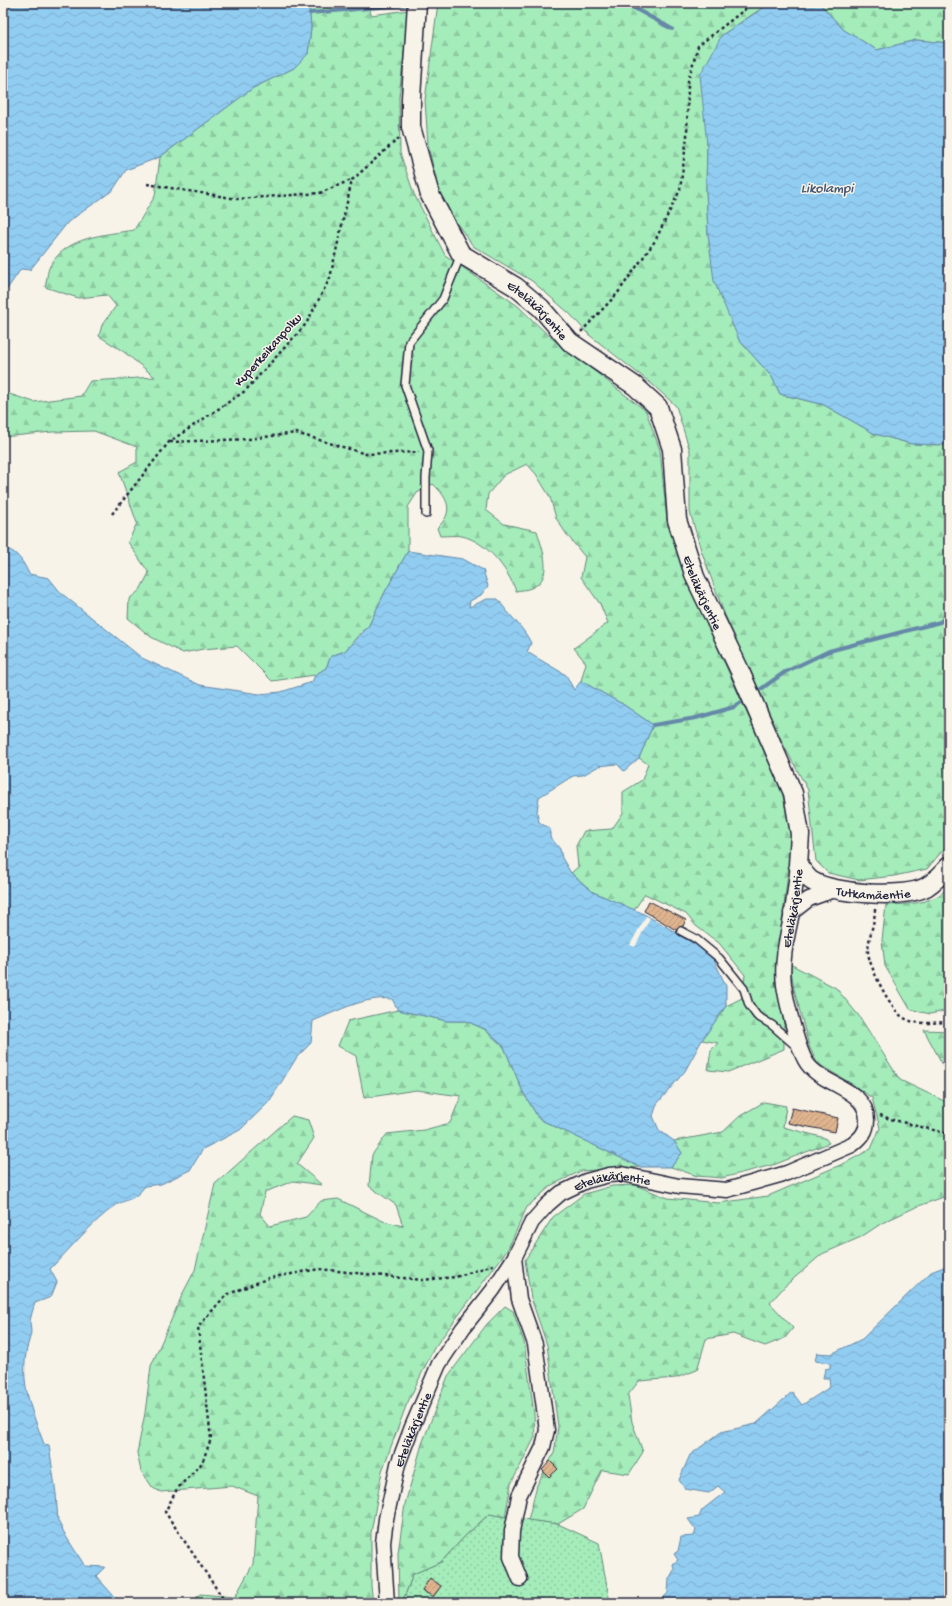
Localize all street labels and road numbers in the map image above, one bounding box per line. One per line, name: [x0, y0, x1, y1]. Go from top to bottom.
street label: Eteläkärjentie: [504, 278, 570, 344]
street label: Kuperkeikanpolku: [232, 311, 306, 390]
street label: Eteläkärjentie: [679, 554, 724, 633]
street label: Eteläkärjentie: [780, 868, 807, 949]
street label: Tutkamäentie: [834, 884, 912, 904]
street label: Eteläkärjentie: [572, 1169, 652, 1196]
street label: Eteläkärjentie: [393, 1390, 436, 1470]

